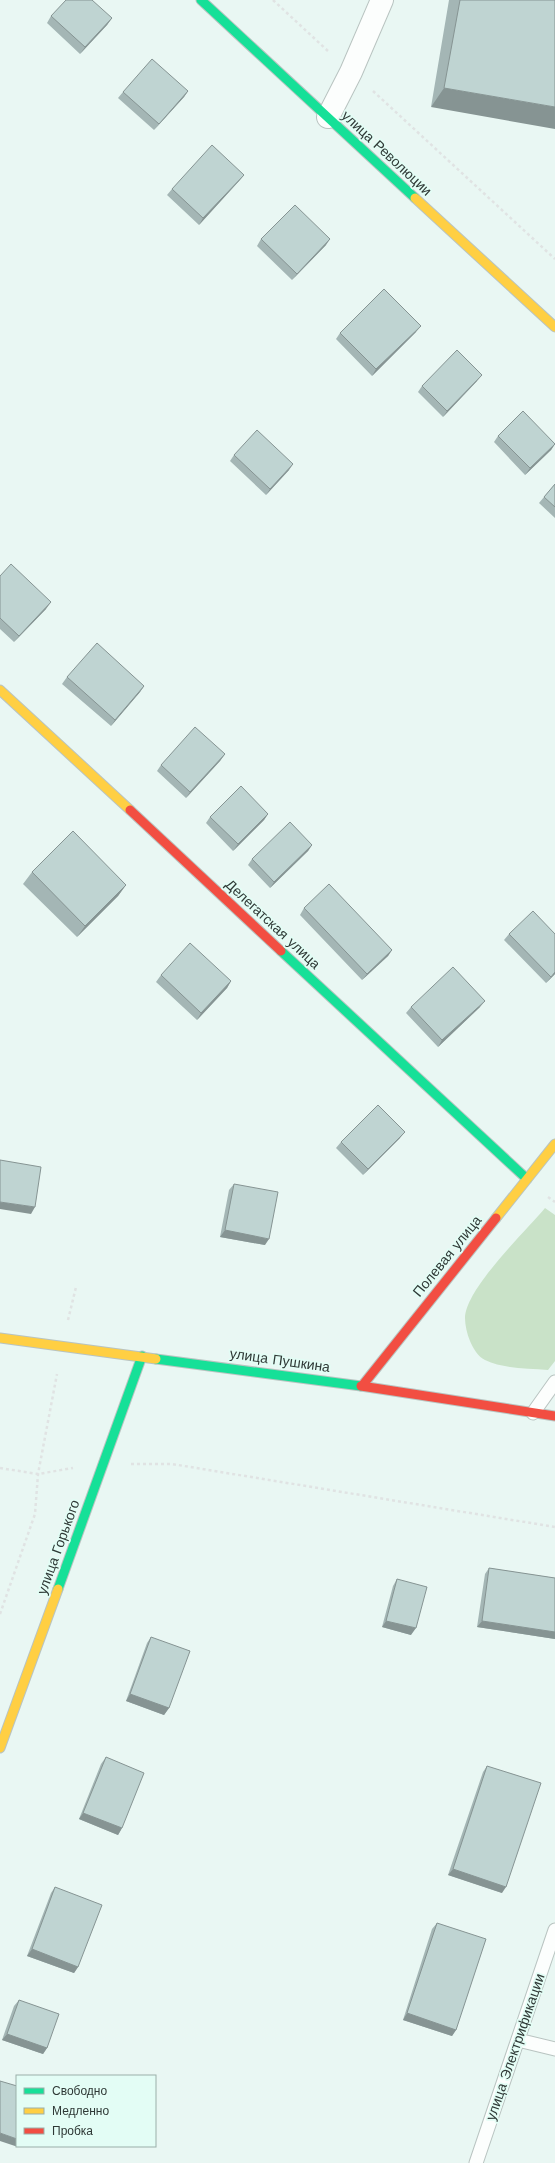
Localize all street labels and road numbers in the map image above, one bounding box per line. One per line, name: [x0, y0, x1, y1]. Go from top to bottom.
street label: улица Революции: [339, 107, 435, 199]
street label: Делегатская улица: [222, 876, 324, 972]
street label: Полевая улица: [410, 1212, 485, 1300]
street label: улица Пушкина: [229, 1345, 331, 1375]
street label: улица Горького: [33, 1497, 83, 1596]
street label: улица Электрификации: [482, 1971, 548, 2123]

